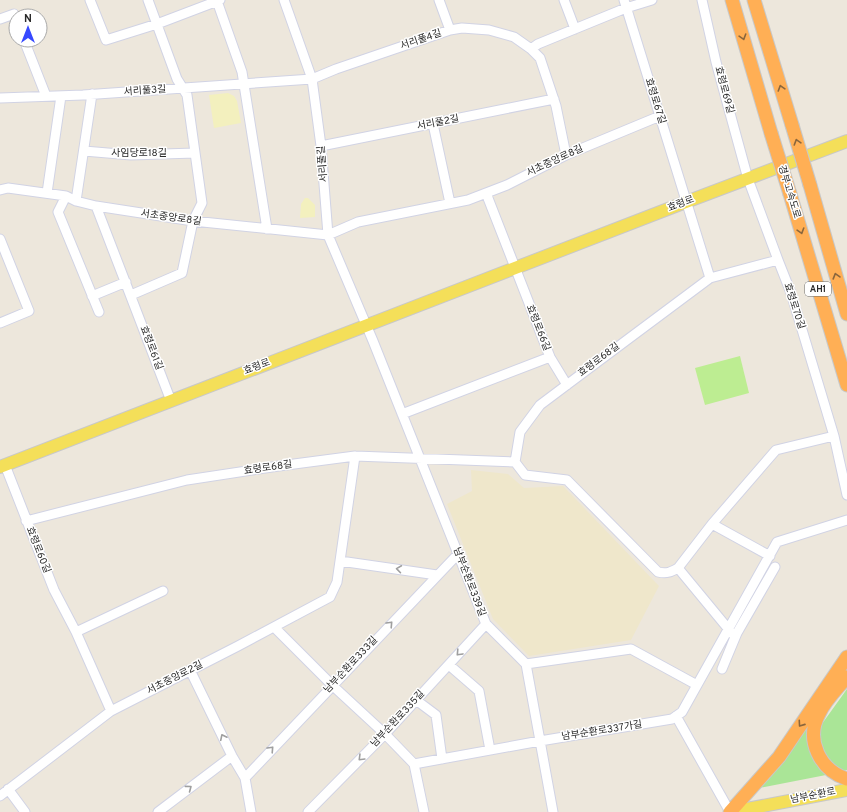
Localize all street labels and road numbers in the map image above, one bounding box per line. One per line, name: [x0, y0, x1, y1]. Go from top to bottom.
street label: 서리풀4길: [399, 27, 443, 53]
street label: 효령로69길: [711, 65, 737, 115]
street label: 효령로67길: [642, 76, 668, 126]
street label: 서리풀3길: [123, 83, 167, 99]
street label: 서리풀2길: [416, 113, 460, 133]
street label: 서초중앙로8길: [524, 142, 586, 180]
street label: 서리풀길: [315, 145, 331, 183]
street label: 사임당로18길: [111, 147, 167, 160]
street label: 경부고속도로: [775, 164, 803, 220]
street label: 효령로: [666, 193, 696, 215]
street label: 서초중앙로8길: [140, 207, 202, 229]
street label: 효령로70길: [780, 281, 808, 331]
road number: AH1: [805, 282, 831, 296]
street label: 효령로66길: [523, 303, 553, 353]
street label: 효령로61길: [137, 324, 165, 372]
street label: 효령로68길: [576, 340, 622, 380]
street label: 효령로: [242, 356, 272, 378]
street label: 효령로68길: [243, 458, 293, 478]
street label: 효령로60길: [23, 525, 53, 575]
street label: 남부순환로339길: [450, 546, 488, 618]
street label: 남부순환로333길: [321, 634, 381, 696]
street label: 서초중앙로2길: [145, 658, 205, 698]
street label: 남부순환로335길: [368, 688, 428, 750]
street label: 남부순환로337가길: [561, 718, 643, 744]
street label: 남부순환로: [789, 785, 837, 807]

